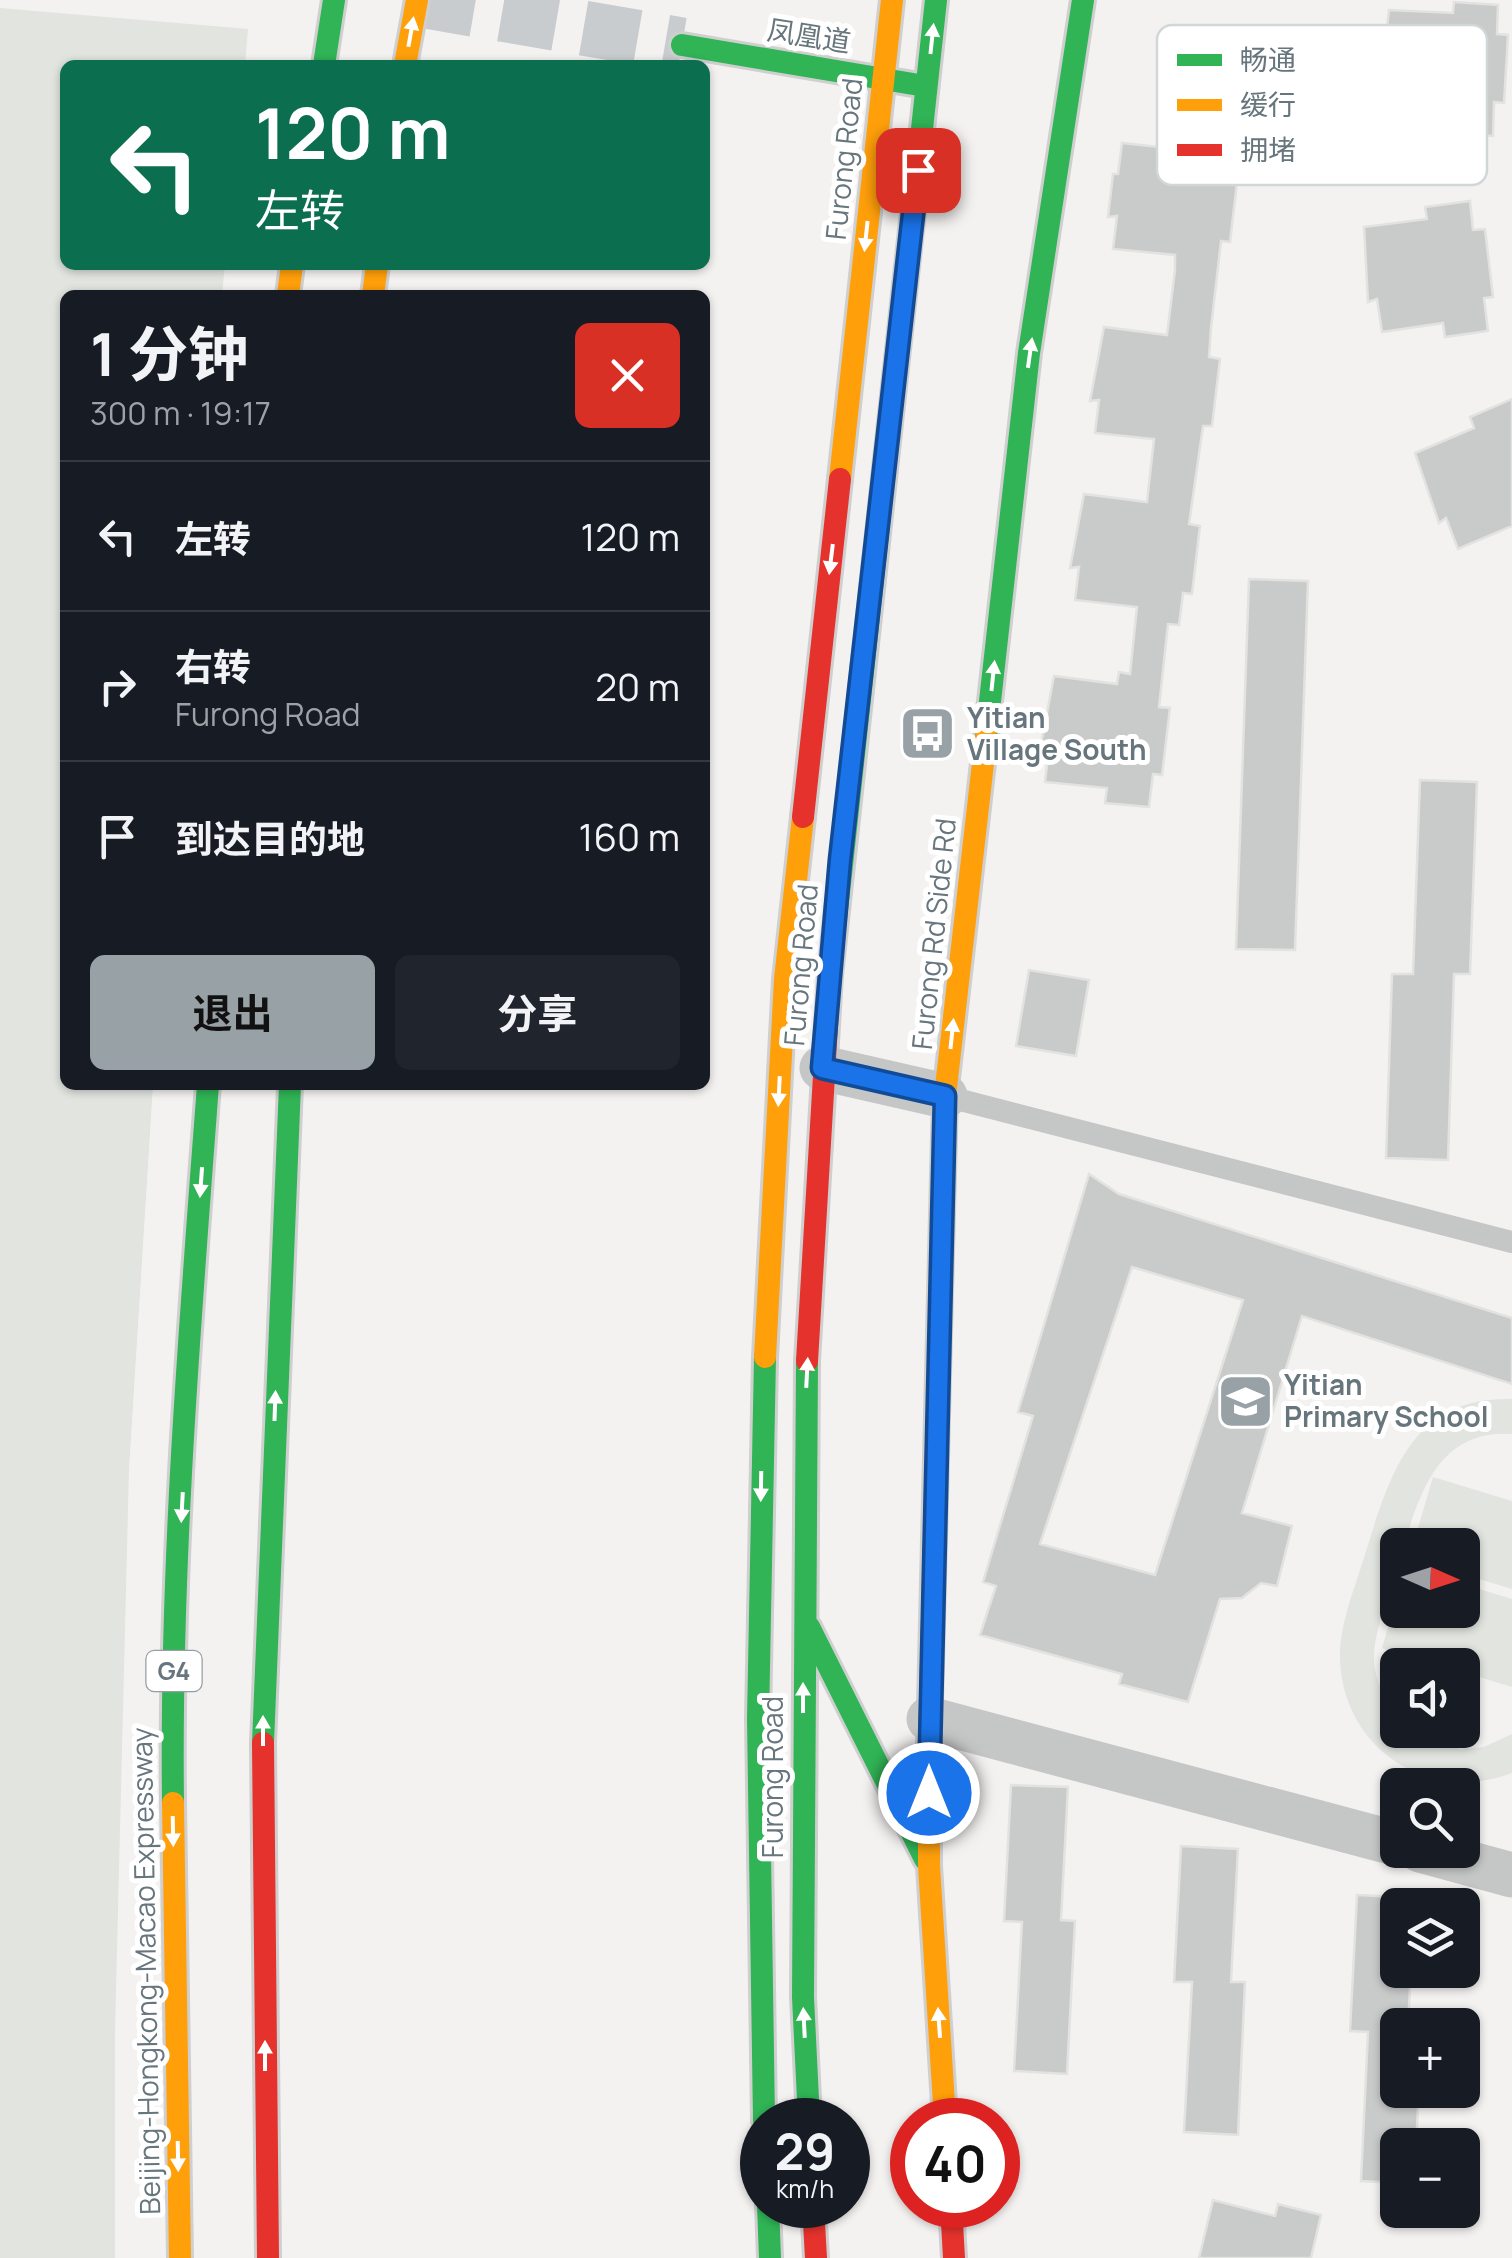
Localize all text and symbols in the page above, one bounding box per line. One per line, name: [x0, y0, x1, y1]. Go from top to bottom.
street label: 凤凰道: [765, 10, 854, 60]
one-way arrow: [404, 16, 419, 48]
one-way arrow: [924, 23, 940, 54]
legend: [1157, 25, 1487, 185]
text: 畅通: [1240, 40, 1296, 78]
street label: Furong Road: [816, 76, 870, 242]
text: 120 m: [255, 84, 450, 180]
text: 缓行: [1240, 85, 1296, 123]
icon: left: [90, 100, 220, 230]
pin: [876, 128, 961, 213]
text: 拥堵: [1240, 130, 1296, 168]
icon: arrive: [891, 143, 946, 198]
text: 左转: [255, 179, 345, 241]
one-way arrow: [858, 221, 874, 253]
text: 1 分钟: [90, 312, 248, 394]
button: close: [575, 323, 680, 428]
one-way arrow: [1022, 337, 1038, 368]
text: 300 m · 19:17: [90, 391, 271, 435]
icon: left: [90, 509, 145, 564]
text: 120 m: [581, 510, 680, 562]
text: 左转: [175, 512, 251, 564]
one-way arrow: [823, 544, 839, 576]
text: 右转: [175, 640, 251, 692]
icon: right: [90, 659, 145, 714]
text: 20 m: [595, 660, 680, 712]
one-way arrow: [985, 660, 1001, 691]
text: Furong Road: [175, 692, 360, 736]
place label: Yitian Village South: [967, 698, 1147, 768]
bus stop icon: Yitian Village South: [898, 704, 958, 764]
icon: arrive: [90, 809, 145, 864]
text: 160 m: [579, 810, 680, 862]
text: 到达目的地: [175, 812, 365, 864]
street label: Furong Rd Side Rd: [902, 816, 964, 1051]
street label: Furong Road: [774, 882, 826, 1047]
button: 退出: [90, 955, 375, 1070]
button: 分享: [395, 955, 680, 1070]
one-way arrow: [944, 1017, 960, 1049]
one-way arrow: [771, 1076, 787, 1108]
one-way arrow: [193, 1167, 209, 1199]
one-way arrow: [799, 1356, 815, 1388]
place label: Yitian Primary School: [1284, 1365, 1489, 1435]
school or university icon: Yitian Primary School: [1215, 1371, 1275, 1431]
one-way arrow: [267, 1389, 283, 1421]
one-way arrow: [753, 1471, 769, 1503]
one-way arrow: [174, 1491, 190, 1523]
north arrow: [1380, 1528, 1480, 1628]
map controls: [1380, 1528, 1480, 2228]
button: sound: [1380, 1648, 1480, 1748]
road number: G4: [146, 1651, 202, 1691]
one-way arrow: [795, 1681, 811, 1713]
street label: Furong Road: [753, 1696, 791, 1858]
one-way arrow: [255, 1714, 271, 1746]
street label: Beijing-Hongkong-Macao Expressway: [122, 1727, 168, 2215]
position arrow: [877, 1741, 981, 1845]
button: search: [1380, 1768, 1480, 1868]
one-way arrow: [165, 1816, 181, 1848]
button: layers: [1380, 1888, 1480, 1988]
one-way arrow: [796, 2006, 812, 2038]
one-way arrow: [931, 2006, 947, 2038]
button: +: [1380, 2008, 1480, 2108]
one-way arrow: [257, 2039, 273, 2071]
speed limit sign: 40: [890, 2098, 1020, 2228]
text: 29: [775, 2117, 835, 2185]
button: −: [1380, 2128, 1480, 2228]
one-way arrow: [170, 2141, 186, 2173]
text: km/h: [776, 2171, 834, 2206]

